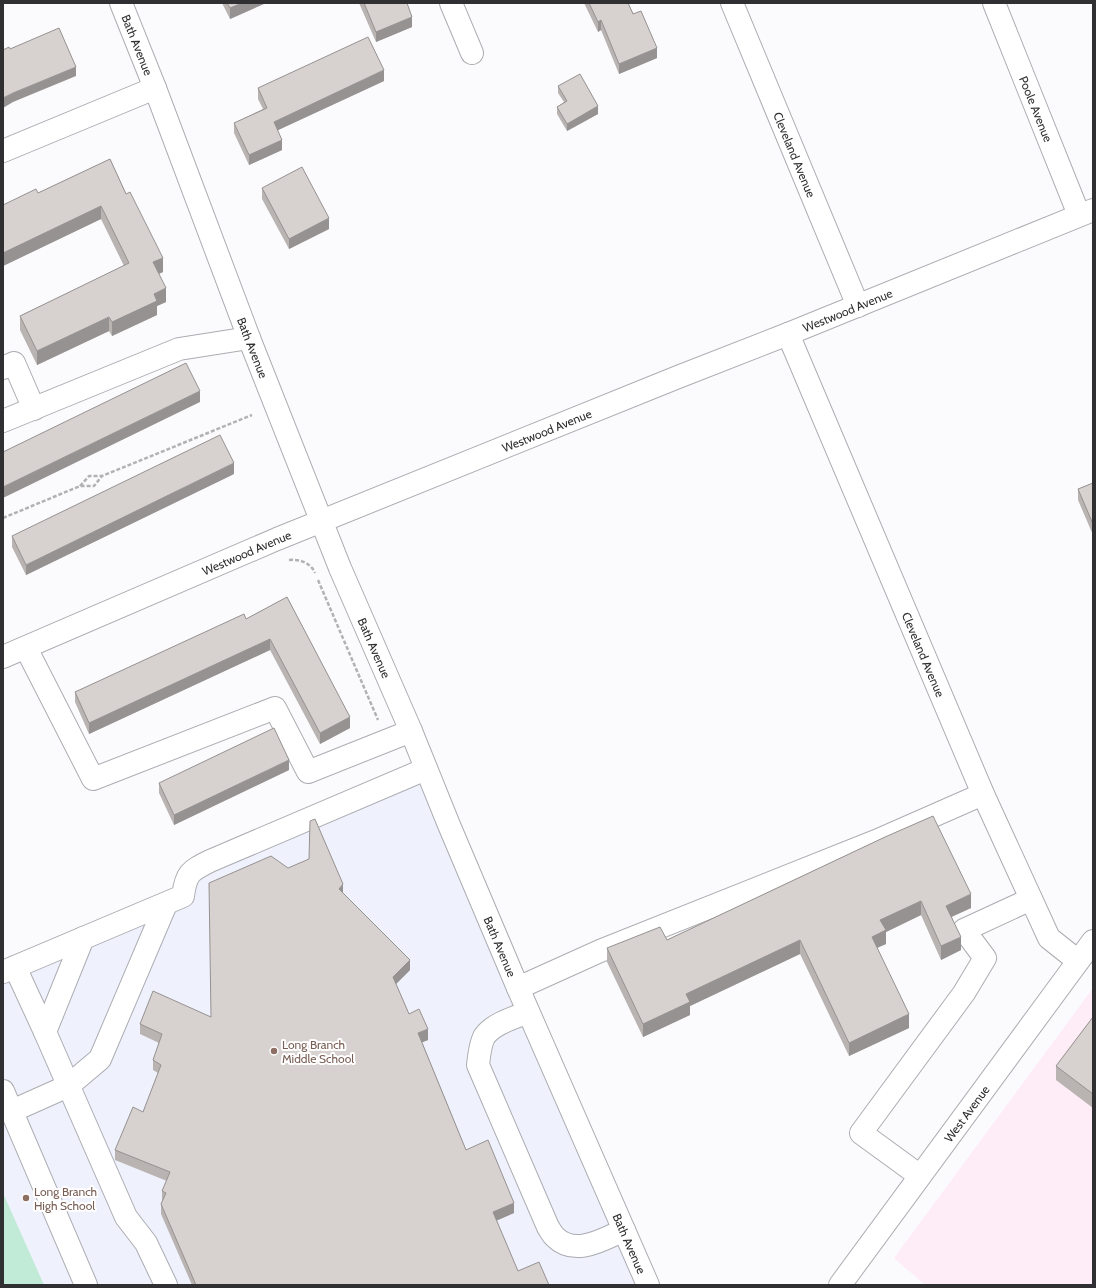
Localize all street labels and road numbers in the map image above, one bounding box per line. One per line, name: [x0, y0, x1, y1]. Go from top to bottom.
street label: Bath Avenue: [119, 12, 157, 77]
street label: Poole Avenue: [1016, 74, 1056, 144]
street label: Cleveland Avenue: [771, 110, 819, 199]
street label: Westwood Avenue: [800, 285, 894, 335]
street label: Bath Avenue: [234, 315, 272, 380]
street label: Westwood Avenue: [499, 405, 594, 455]
street label: Westwood Avenue: [200, 527, 293, 578]
street label: Cleveland Avenue: [899, 610, 948, 699]
street label: Bath Avenue: [355, 615, 394, 680]
street label: Bath Avenue: [481, 914, 520, 979]
street label: West Avenue: [940, 1082, 992, 1145]
street label: Bath Avenue: [610, 1211, 650, 1276]

